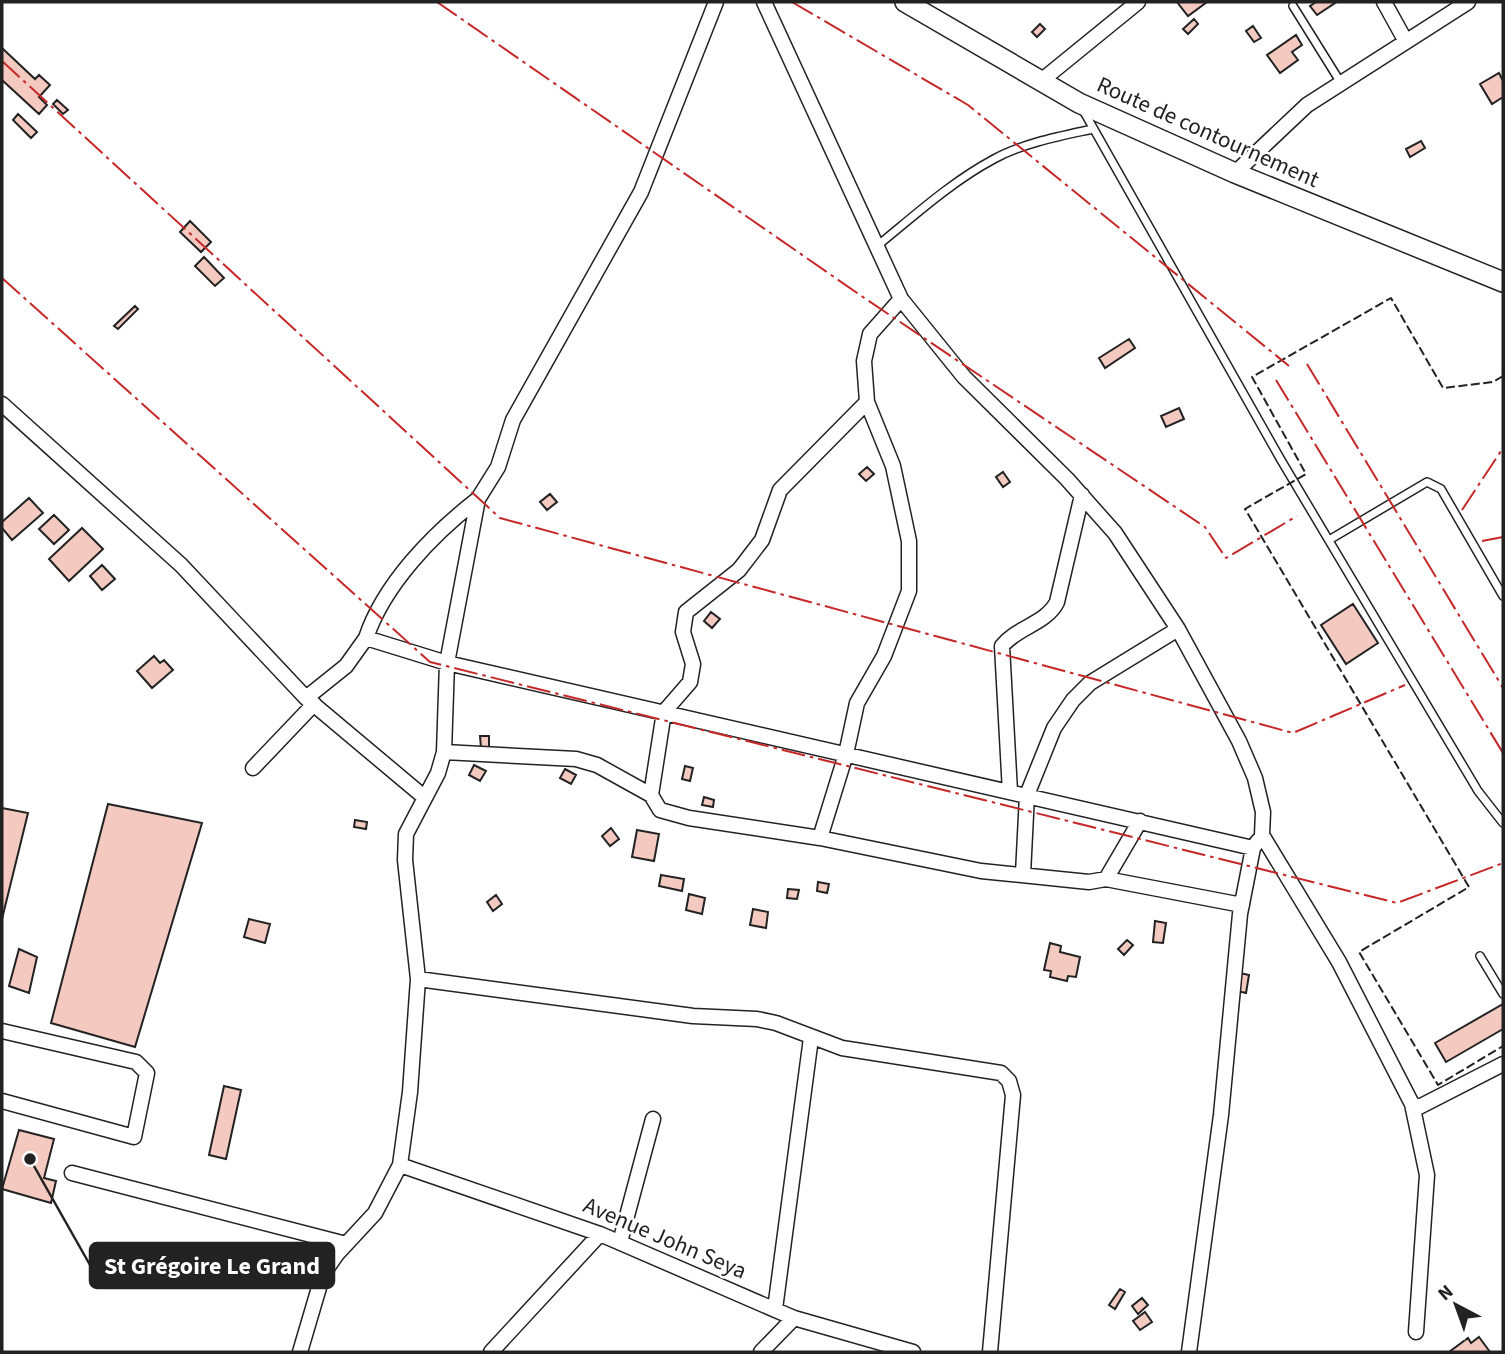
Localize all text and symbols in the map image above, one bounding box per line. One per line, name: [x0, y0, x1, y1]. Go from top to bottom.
street label: Route de contournement: [1091, 68, 1325, 196]
street label: Avenue John Seya: [578, 1189, 752, 1287]
callout: St Grégoire Le Grand: [90, 1243, 334, 1288]
text: St Grégoire Le Grand: [104, 1249, 320, 1284]
north arrow: [1421, 1270, 1491, 1340]
text: N: [1432, 1279, 1459, 1308]

